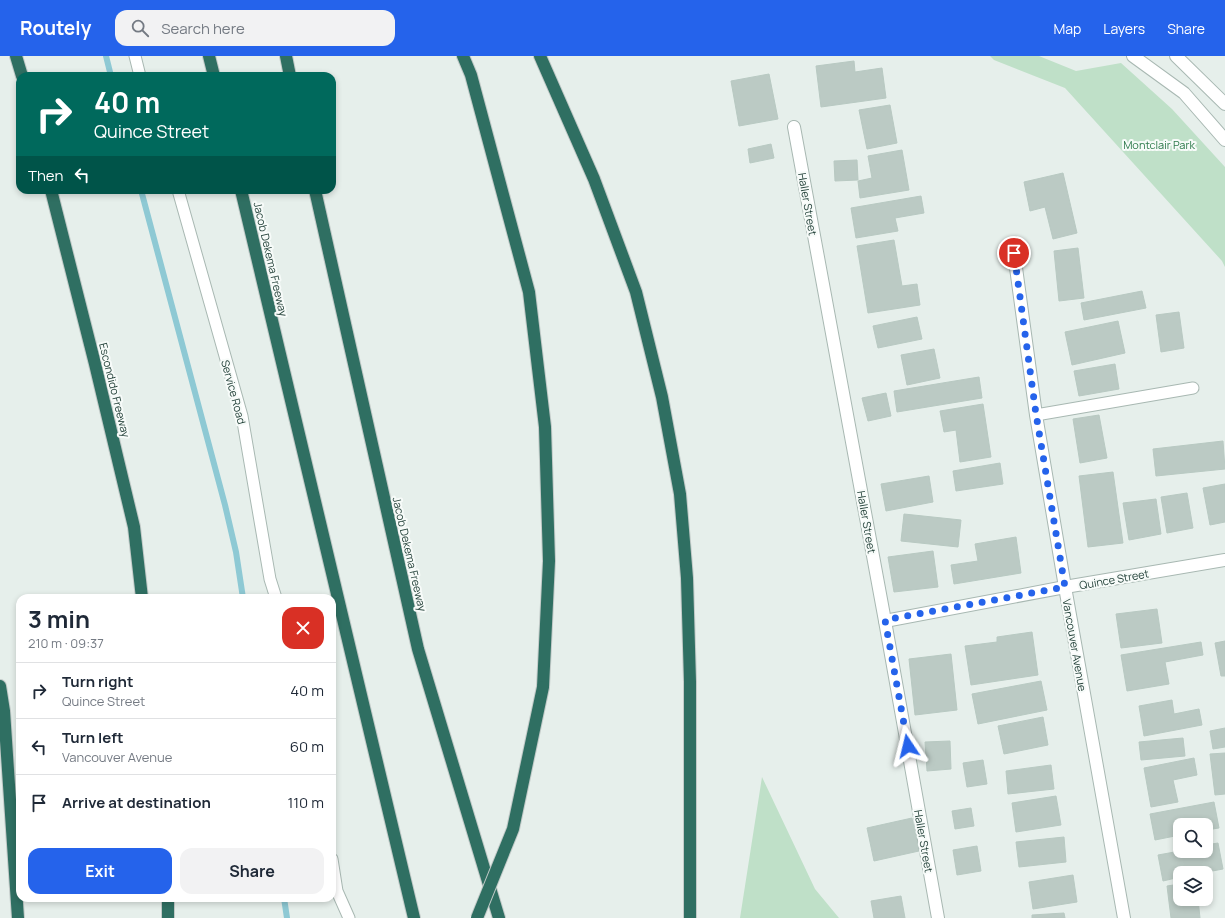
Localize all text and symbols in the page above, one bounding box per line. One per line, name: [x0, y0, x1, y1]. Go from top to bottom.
search box: [115, 10, 395, 46]
text: Routely: [20, 15, 91, 41]
icon: search: [129, 17, 151, 39]
text: Search here: [161, 18, 245, 39]
text: Map: [1053, 19, 1081, 38]
text: Layers: [1103, 19, 1145, 38]
text: Share: [1167, 19, 1205, 38]
text: 40 m: [94, 83, 160, 121]
icon: right: [28, 88, 80, 140]
text: Quince Street: [94, 119, 209, 143]
park label: Montclair Park: [1123, 137, 1195, 152]
icon: left: [71, 164, 93, 186]
text: Then: [28, 165, 63, 186]
street label: Haller Street: [795, 171, 821, 237]
street label: Jacob Dekema Freeway: [251, 200, 292, 318]
pin: [997, 236, 1031, 270]
icon: arrive: [1003, 242, 1025, 264]
street label: Escondido Freeway: [96, 341, 134, 439]
street label: Service Road: [218, 358, 250, 426]
street label: Haller Street: [854, 489, 880, 555]
street label: Jacob Dekema Freeway: [390, 495, 431, 613]
street label: Quince Street: [1078, 565, 1150, 593]
street label: Vancouver Avenue: [1060, 598, 1091, 693]
text: 3 min: [28, 602, 90, 635]
button: close: [282, 607, 324, 649]
text: 210 m · 09:37: [28, 634, 104, 652]
text: Turn right: [62, 671, 133, 692]
icon: right: [28, 680, 50, 702]
text: 40 m: [290, 680, 324, 701]
text: Quince Street: [62, 692, 145, 710]
position arrow: [887, 725, 929, 767]
text: Turn left: [62, 727, 124, 748]
icon: left: [28, 736, 50, 758]
text: 60 m: [290, 736, 324, 757]
text: Vancouver Avenue: [62, 748, 172, 766]
icon: arrive: [28, 792, 50, 814]
text: Arrive at destination: [62, 792, 211, 813]
text: 110 m: [287, 792, 324, 813]
street label: Haller Street: [911, 808, 937, 874]
map controls: [1173, 818, 1213, 906]
button: search: [1173, 818, 1213, 858]
button: Exit: [28, 848, 172, 894]
button: Share: [180, 848, 324, 894]
button: layers: [1173, 866, 1213, 906]

